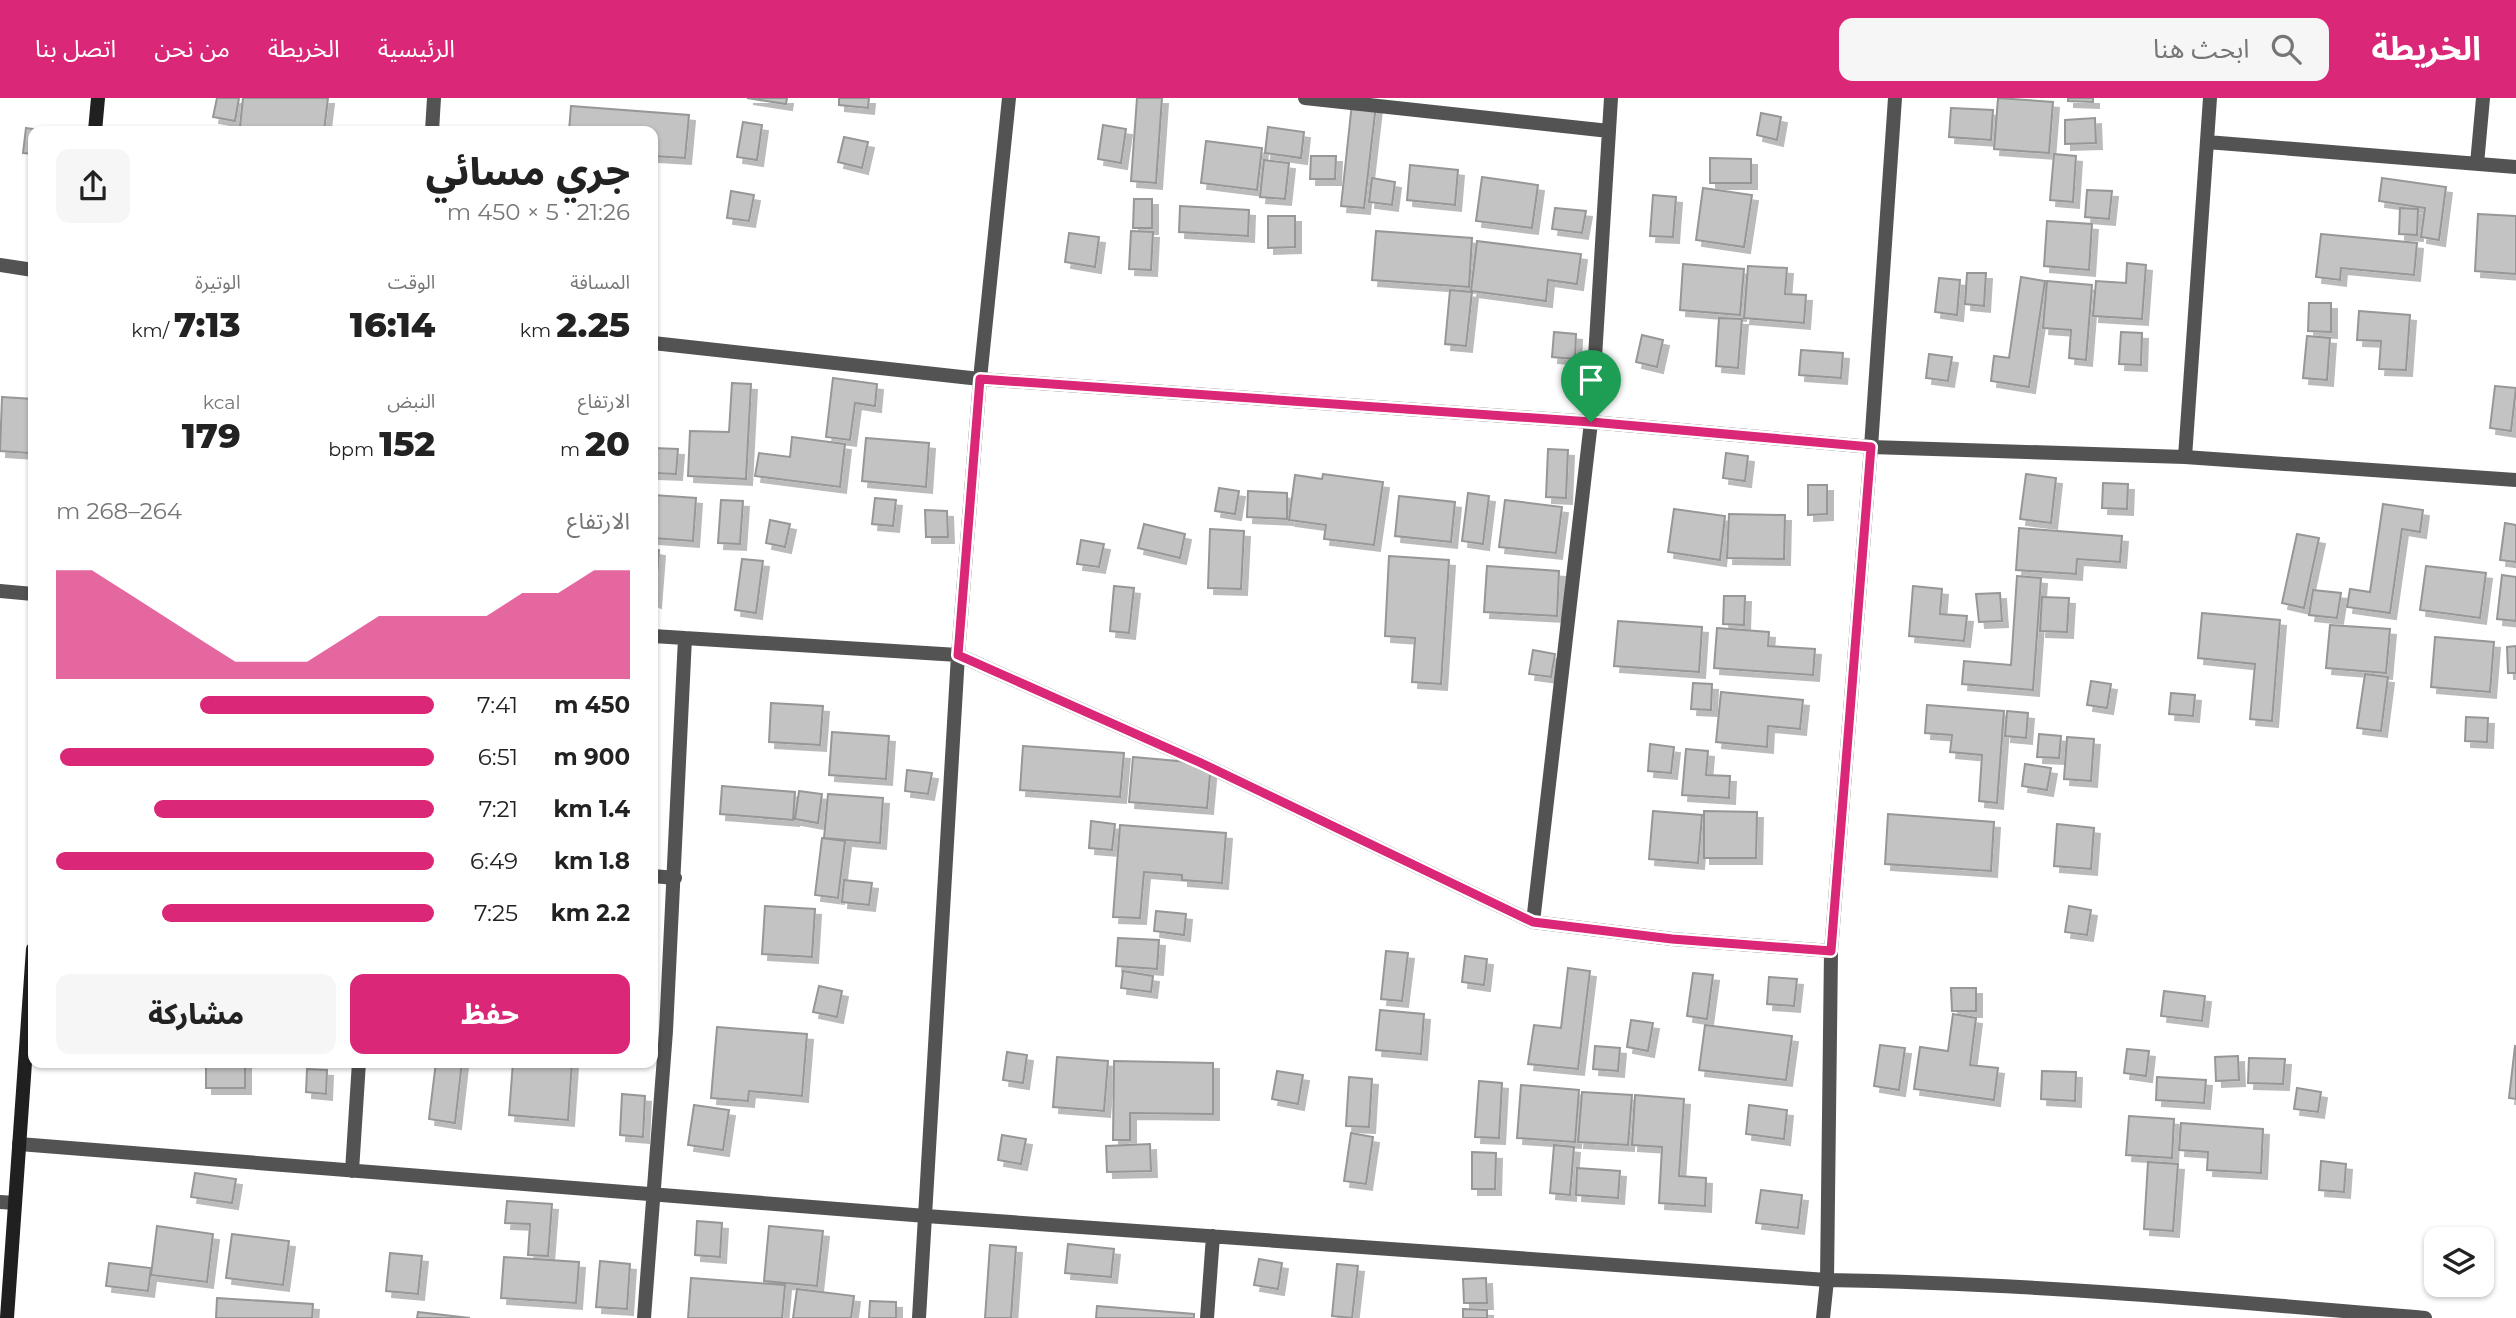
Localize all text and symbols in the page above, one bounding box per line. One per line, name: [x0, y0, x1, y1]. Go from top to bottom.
search box: [1839, 18, 2329, 81]
text: الخريطة: [2371, 28, 2481, 68]
icon: search: [2267, 30, 2305, 68]
text: ابحث هنا: [2153, 33, 2249, 65]
text: اتصل بنا: [35, 34, 116, 63]
text: من نحن: [154, 34, 230, 63]
text: الخريطة: [268, 34, 340, 63]
text: الرئيسية: [378, 34, 455, 63]
text: جري مسائي: [426, 148, 630, 195]
button: share: [56, 149, 130, 223]
text: 21:26 · 5 × 450 m: [447, 198, 630, 226]
text: الوتيرة: [195, 271, 241, 294]
text: الوقت: [388, 271, 435, 294]
text: المسافة: [570, 271, 630, 294]
text: 7:13: [174, 303, 241, 346]
text: 16:14: [350, 303, 435, 346]
text: 2.25: [556, 303, 630, 346]
text: /km: [131, 319, 174, 342]
text: km: [520, 319, 556, 342]
pin: [1561, 350, 1621, 422]
icon: arrive: [1572, 361, 1610, 399]
text: النبض: [387, 390, 435, 413]
text: الارتفاع: [578, 390, 630, 413]
text: kcal: [203, 391, 241, 414]
text: 179: [182, 414, 241, 457]
text: 152: [379, 422, 435, 465]
text: 20: [585, 422, 630, 465]
text: bpm: [328, 438, 379, 461]
text: m: [560, 438, 585, 461]
text: 264–268 m: [56, 497, 182, 525]
text: الارتفاع: [567, 507, 630, 535]
text: 7:41: [477, 691, 518, 719]
text: 450 m: [554, 691, 630, 719]
text: 6:51: [478, 743, 518, 771]
text: 900 m: [553, 743, 630, 771]
text: 7:21: [479, 795, 518, 823]
text: 1.4 km: [553, 795, 630, 823]
text: 6:49: [470, 847, 518, 875]
text: 1.8 km: [554, 847, 630, 875]
text: 7:25: [474, 899, 518, 927]
text: 2.2 km: [551, 899, 630, 927]
button: مشاركة: [56, 974, 336, 1054]
button: حفظ: [350, 974, 630, 1054]
map controls: [2424, 1227, 2494, 1297]
button: layers: [2424, 1227, 2494, 1297]

